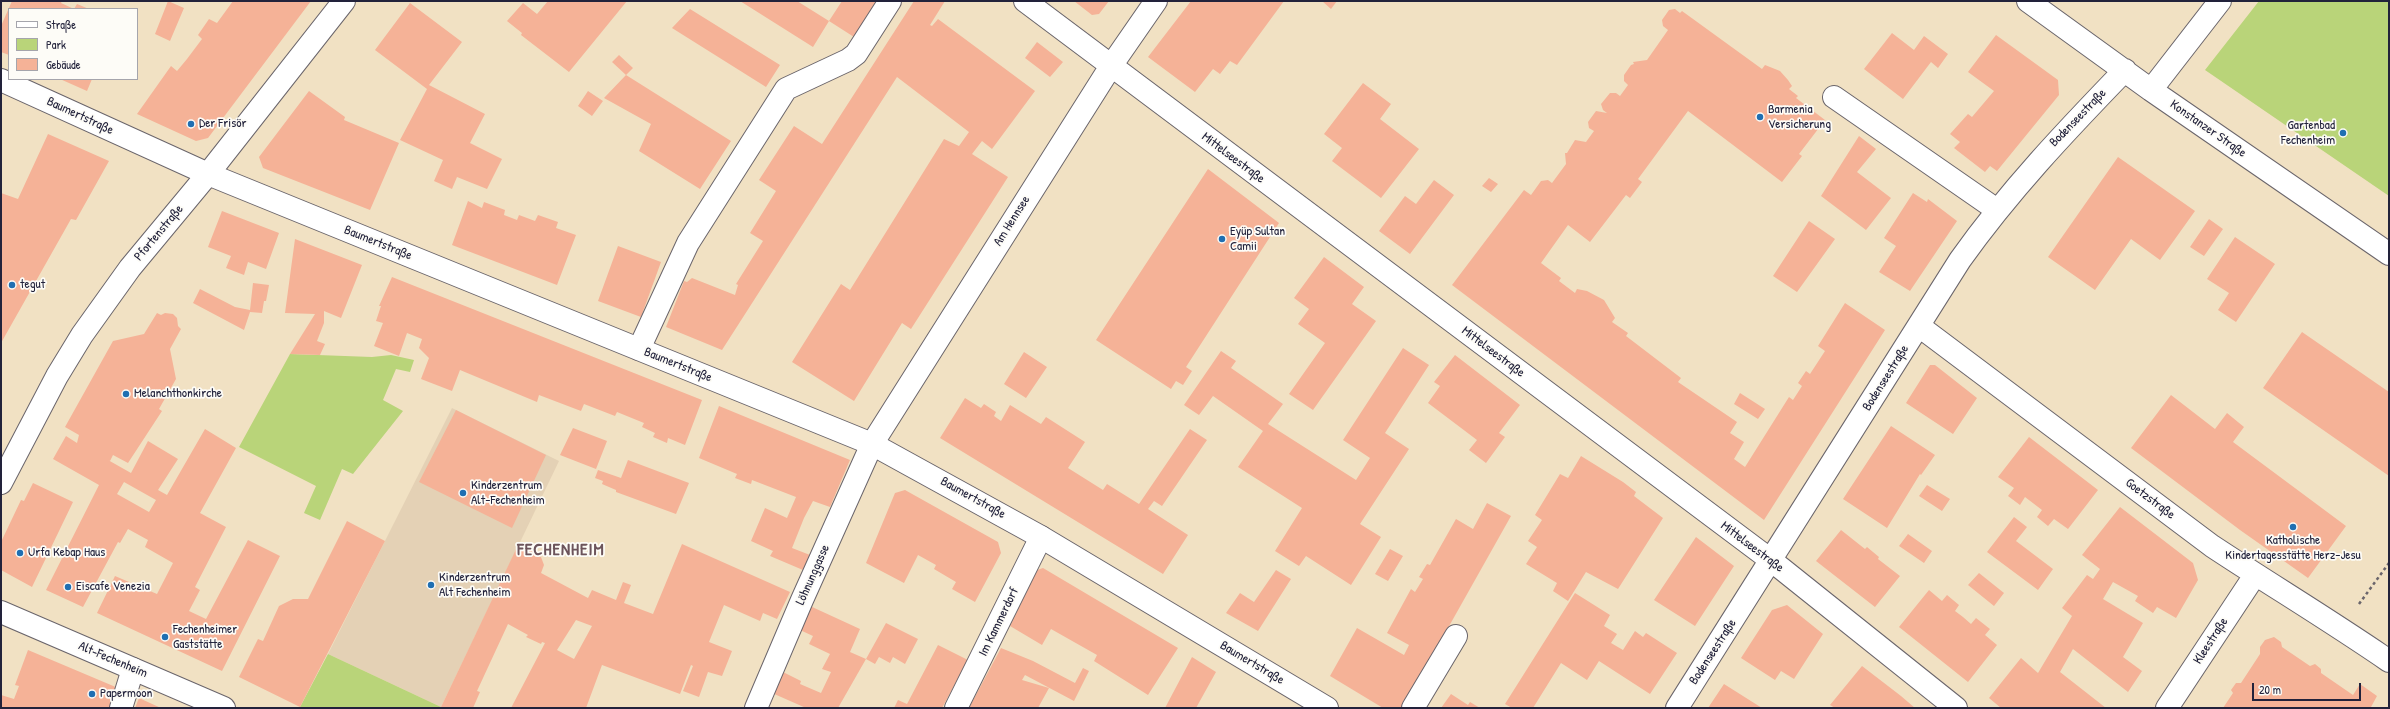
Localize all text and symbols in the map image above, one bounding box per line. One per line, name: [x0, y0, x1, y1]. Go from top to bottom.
legend: [8, 8, 138, 80]
text: Straße: [46, 16, 76, 33]
text: Park: [46, 36, 66, 53]
text: Gebäude: [46, 56, 80, 73]
street label: Bodenseestraße: [2046, 86, 2110, 150]
street label: Baumertstraße: [44, 94, 116, 138]
street label: Konstanzer Straße: [2167, 97, 2249, 161]
place label: Barmenia Versicherung: [1768, 102, 1831, 133]
marker: Barmenia Versicherung: [1755, 112, 1765, 122]
place label: Der Frisör: [199, 116, 246, 132]
place label: Gartenbad Fechenheim: [2281, 118, 2335, 149]
marker: Der Frisör: [186, 119, 196, 129]
marker: Gartenbad Fechenheim: [2338, 128, 2348, 138]
street label: Mittelseestraße: [1198, 129, 1268, 187]
street label: Am Hennsee: [990, 193, 1034, 249]
street label: Pfortenstraße: [131, 202, 187, 264]
street label: Baumertstraße: [342, 222, 414, 264]
place label: Eyüp Sultan Camii: [1230, 224, 1285, 255]
marker: Eyüp Sultan Camii: [1217, 234, 1227, 244]
place label: tegut: [20, 277, 45, 293]
marker: tegut: [7, 280, 17, 290]
street label: Mittelseestraße: [1458, 323, 1528, 381]
street label: Bodenseestraße: [1860, 342, 1912, 414]
street label: Baumertstraße: [642, 344, 714, 386]
place label: Melanchthonkirche: [134, 386, 222, 402]
marker: Melanchthonkirche: [121, 389, 131, 399]
street label: Baumertstraße: [938, 474, 1008, 522]
street label: Goetzstraße: [2122, 475, 2178, 523]
place label: Kinderzentrum Alt-Fechenheim: [471, 478, 545, 509]
marker: Kinderzentrum Alt-Fechenheim: [458, 488, 468, 498]
street label: Mittelseestraße: [1717, 518, 1787, 576]
marker: Katholische Kindertagesstätte Herz-Jesu: [2288, 522, 2298, 532]
place label: Katholische Kindertagesstätte Herz-Jesu: [2225, 533, 2361, 564]
district label: FECHENHEIM: [517, 540, 605, 560]
street label: Löhnunggasse: [793, 542, 833, 608]
place label: Urfa Kebap Haus: [28, 545, 105, 561]
marker: Urfa Kebap Haus: [15, 548, 25, 558]
place label: Kinderzentrum Alt Fechenheim: [439, 570, 510, 601]
place label: Eiscafe Venezia: [76, 579, 150, 595]
marker: Kinderzentrum Alt Fechenheim: [426, 580, 436, 590]
marker: Eiscafe Venezia: [63, 582, 73, 592]
street label: Im Kammerdorf: [976, 585, 1022, 659]
street label: Kleestraße: [2190, 615, 2232, 667]
street label: Bodenseestraße: [1686, 616, 1740, 688]
place label: Fechenheimer Gaststätte: [173, 622, 237, 653]
marker: Fechenheimer Gaststätte: [160, 632, 170, 642]
street label: Alt-Fechenheim: [76, 638, 150, 682]
street label: Baumertstraße: [1217, 638, 1287, 688]
scale bar: [2254, 675, 2363, 701]
text: 20 m: [2259, 681, 2281, 698]
place label: Papermoon: [100, 686, 152, 702]
marker: Papermoon: [87, 689, 97, 699]

